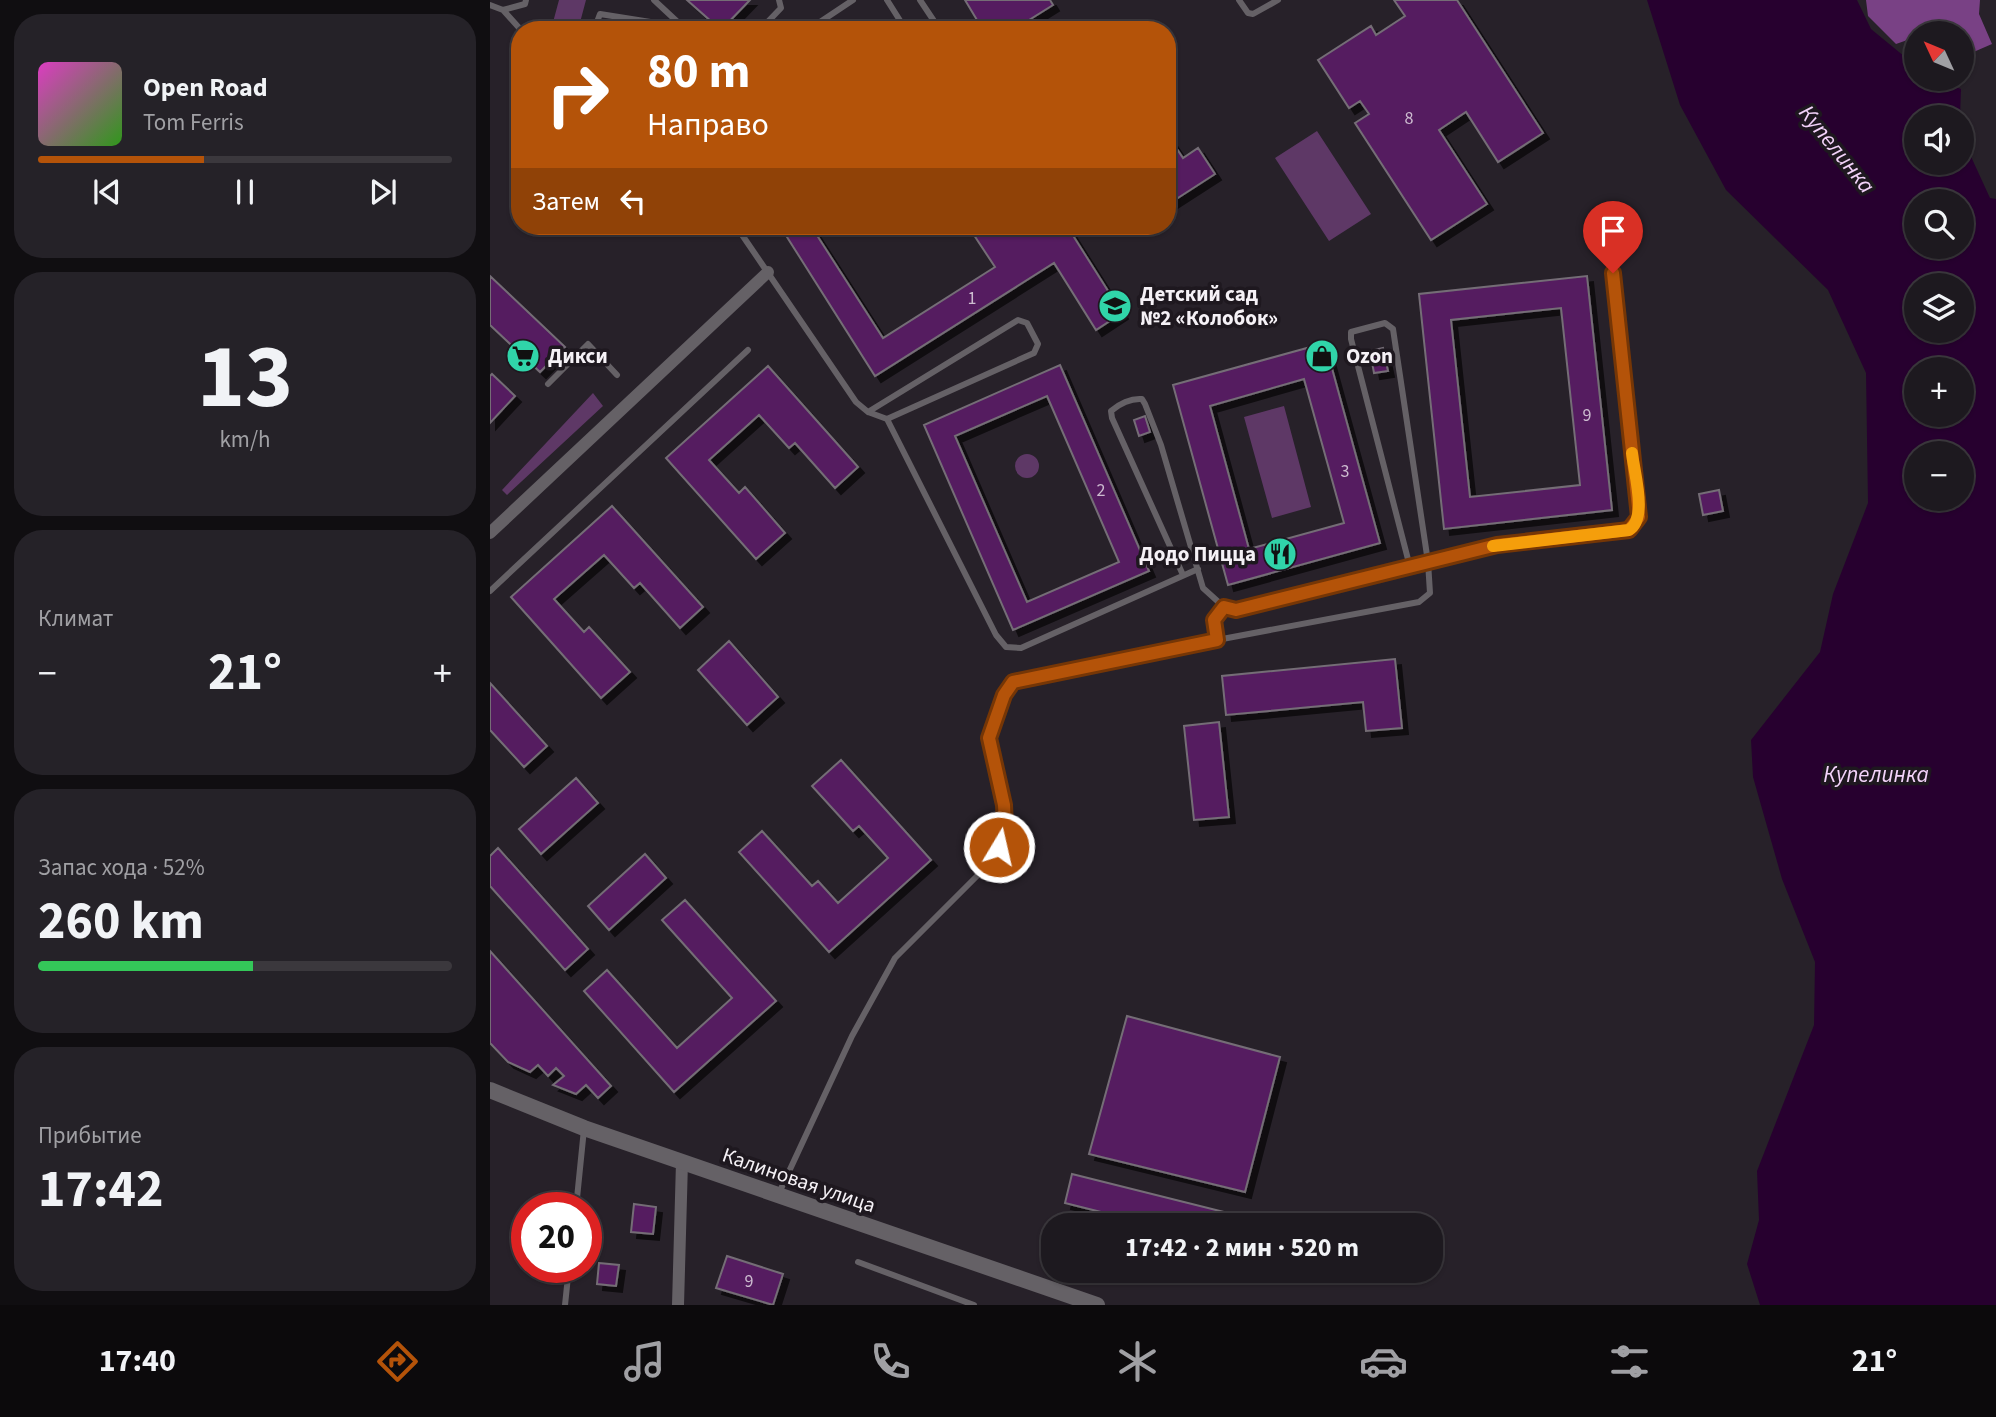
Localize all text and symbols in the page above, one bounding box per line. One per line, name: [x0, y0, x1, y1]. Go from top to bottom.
north arrow: [1904, 21, 1974, 91]
map controls: [1904, 21, 1974, 511]
text: 80 m: [647, 37, 751, 107]
icon: right: [532, 49, 623, 140]
text: Open Road: [143, 69, 268, 106]
water label: Купелинка: [1791, 98, 1883, 200]
text: Направо: [647, 102, 769, 148]
button: sound: [1904, 105, 1974, 175]
text: Tom Ferris: [143, 106, 244, 139]
house number: 8: [1405, 106, 1414, 131]
icon: previous: [88, 173, 126, 211]
icon: pause: [226, 173, 264, 211]
icon: next: [364, 173, 402, 211]
icon: left: [614, 182, 652, 220]
text: Затем: [532, 183, 600, 220]
button: search: [1904, 189, 1974, 259]
pin: [1583, 201, 1643, 273]
icon: arrive: [1594, 212, 1632, 250]
button: layers: [1904, 273, 1974, 343]
place label: Детский сад №2 «Колобок»: [1140, 279, 1278, 333]
house number: 1: [968, 286, 976, 311]
school or university icon: Детский сад №2 «Колобок»: [1096, 287, 1134, 325]
text: 13: [197, 313, 293, 442]
supermarket icon: Дикси: [504, 337, 542, 375]
shop icon: Ozon: [1303, 337, 1341, 375]
place label: Дикси: [548, 341, 608, 371]
place label: Ozon: [1346, 341, 1393, 371]
button: +: [1904, 357, 1974, 427]
house number: 9: [1583, 403, 1592, 428]
text: km/h: [219, 423, 271, 456]
button: −: [1904, 441, 1974, 511]
house number: 3: [1341, 459, 1350, 484]
house number: 2: [1097, 478, 1106, 503]
restaurant icon: Додо Пицца: [1261, 535, 1299, 573]
place label: Додо Пицца: [1139, 539, 1256, 569]
text: Климат: [38, 602, 113, 635]
text: 21°: [208, 636, 282, 710]
text: −: [38, 647, 57, 701]
text: +: [433, 647, 452, 701]
water label: Купелинка: [1823, 758, 1929, 791]
position arrow: [962, 810, 1036, 884]
text: Запас хода · 52%: [38, 851, 205, 884]
text: 260 km: [38, 885, 204, 959]
text: Прибытие: [38, 1119, 142, 1152]
street label: Калиновая улица: [718, 1140, 880, 1220]
text: 17:42: [38, 1153, 163, 1227]
speed limit sign: 20: [511, 1192, 602, 1283]
text: 17:42 · 2 мин · 520 m: [1125, 1229, 1359, 1266]
house number: 9: [745, 1269, 754, 1294]
icon: directions: [373, 1337, 422, 1386]
icon: music: [620, 1337, 669, 1386]
icon: phone: [866, 1337, 915, 1386]
icon: climate: [1113, 1337, 1162, 1386]
icon: car: [1359, 1337, 1408, 1386]
icon: filters: [1605, 1337, 1654, 1386]
text: 17:40: [99, 1338, 176, 1384]
text: 21°: [1852, 1338, 1897, 1384]

